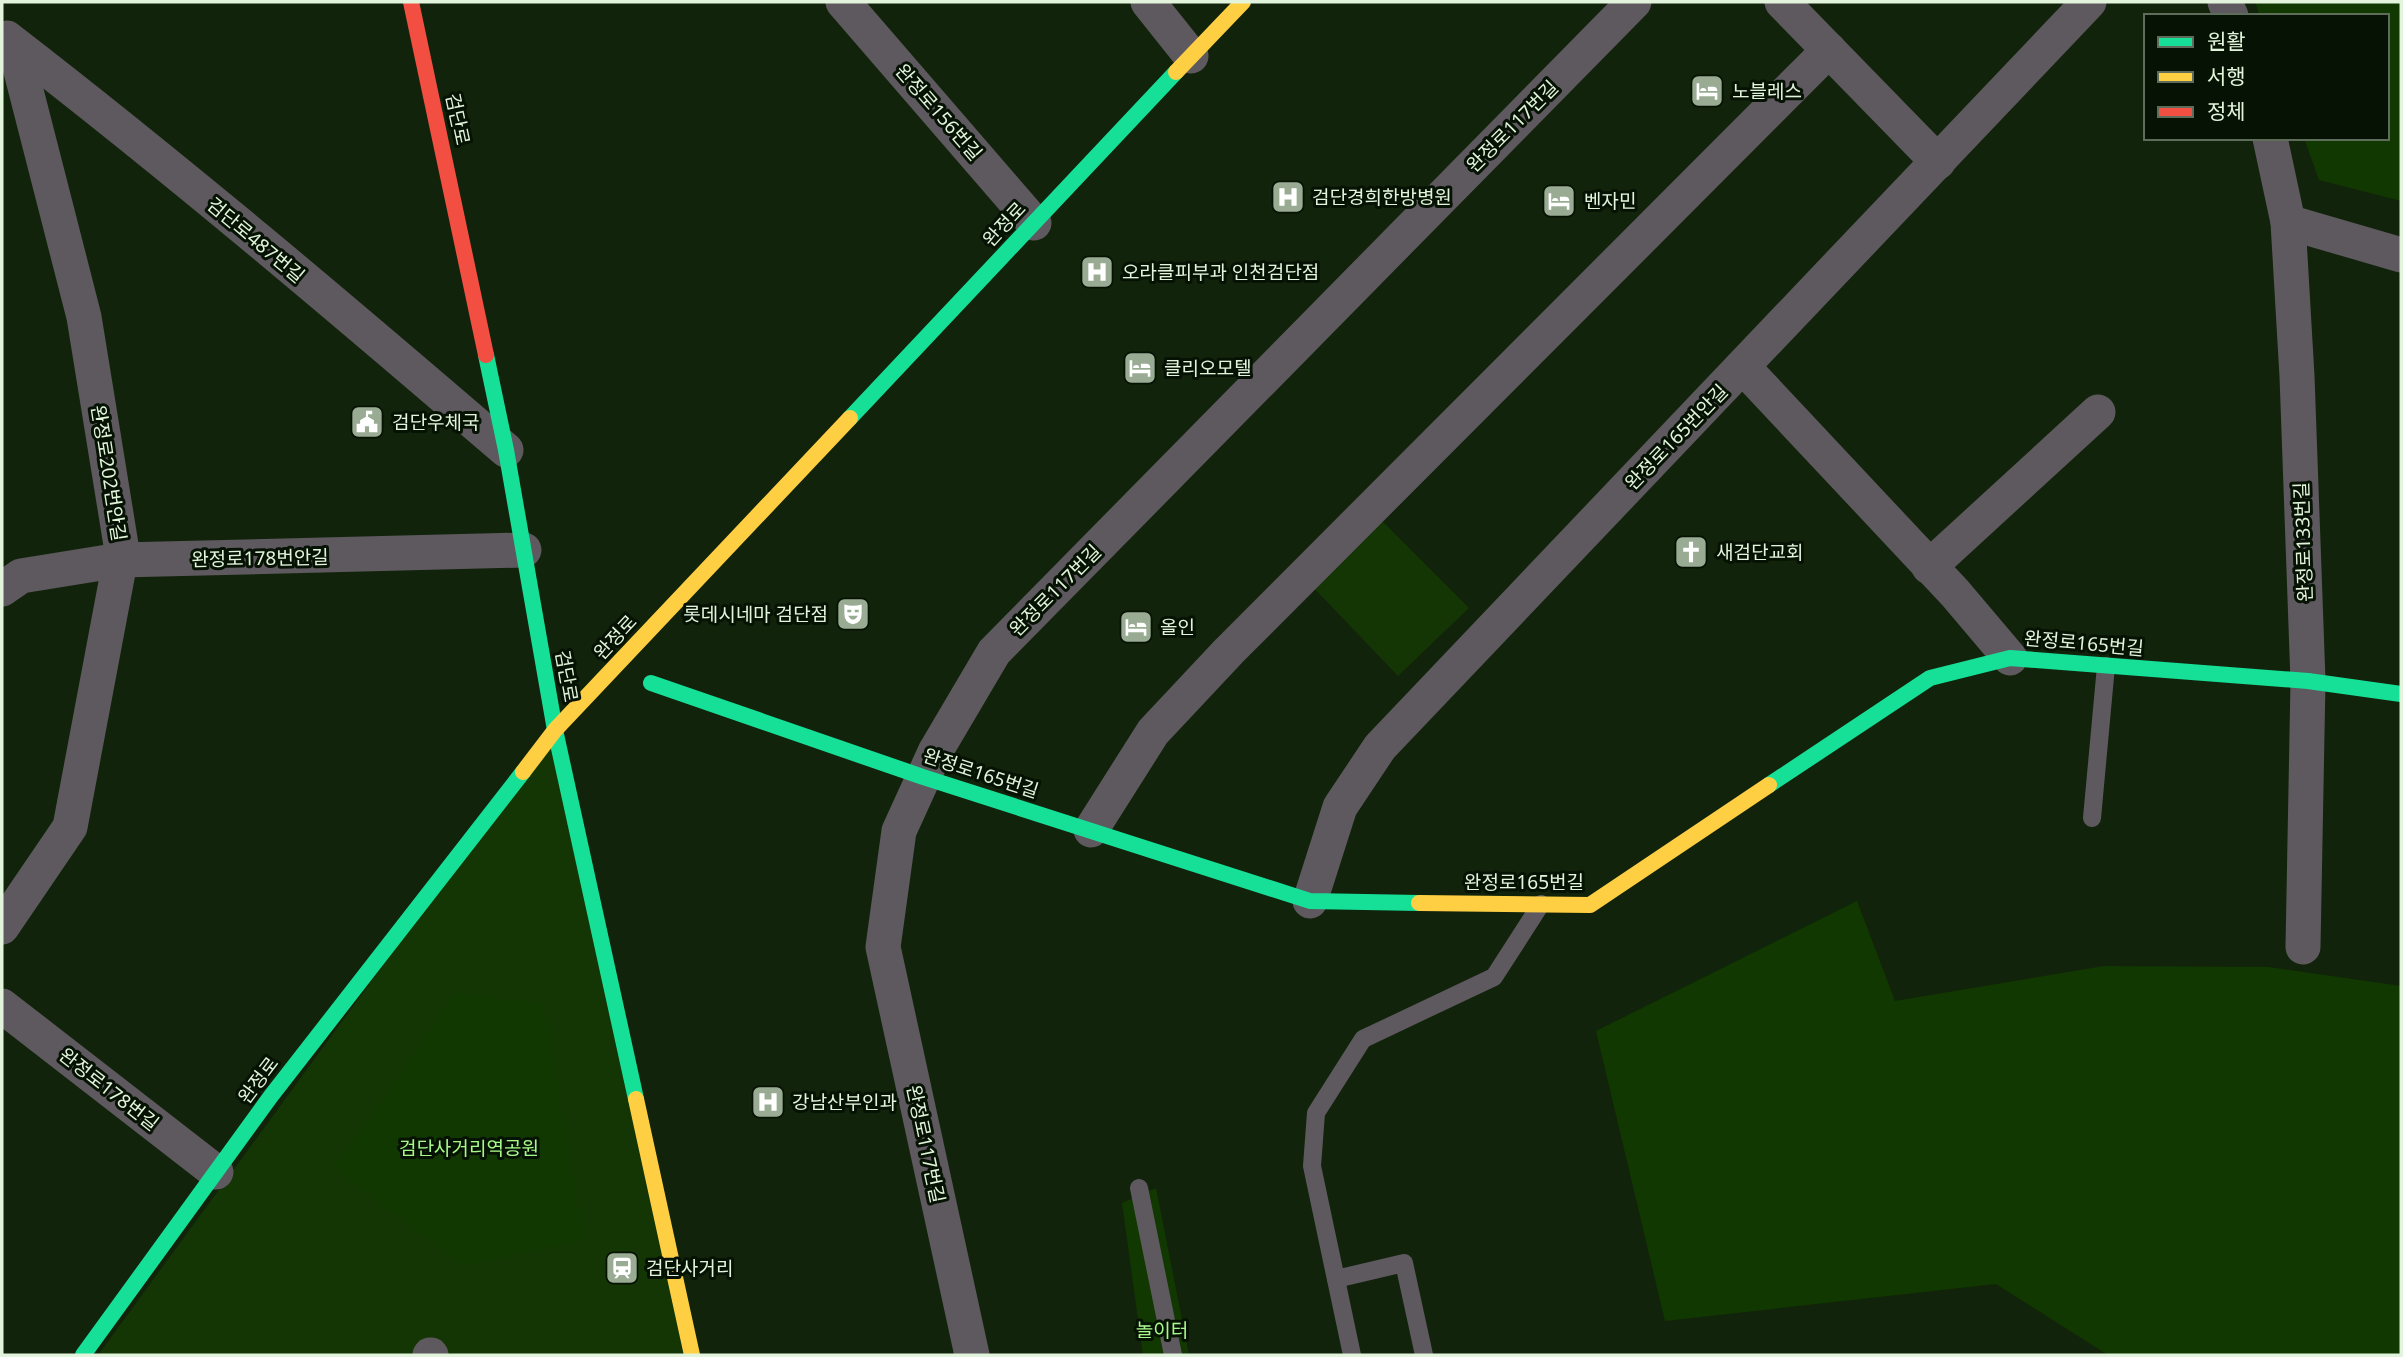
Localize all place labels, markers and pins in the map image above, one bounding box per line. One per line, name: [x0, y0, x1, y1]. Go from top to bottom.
hotel icon: 노블레스: [1688, 72, 1726, 110]
place label: 노블레스: [1732, 78, 1802, 104]
hospital icon: 검단경희한방병원: [1269, 178, 1307, 216]
hotel icon: 벤자민: [1540, 182, 1578, 220]
place label: 검단경희한방병원: [1312, 184, 1452, 210]
place label: 벤자민: [1584, 188, 1636, 214]
hospital icon: 오라클피부과 인천검단점: [1078, 253, 1116, 291]
place label: 오라클피부과 인천검단점: [1122, 259, 1319, 285]
hotel icon: 클리오모텔: [1121, 349, 1159, 387]
place label: 클리오모텔: [1164, 355, 1251, 381]
public building icon: 검단우체국: [348, 403, 386, 441]
place label: 검단우체국: [392, 409, 479, 435]
church icon: 새검단교회: [1672, 533, 1710, 571]
place label: 새검단교회: [1716, 539, 1803, 565]
theatre icon: 롯데시네마 검단점: [834, 595, 872, 633]
place label: 롯데시네마 검단점: [683, 601, 828, 627]
hotel icon: 올인: [1117, 608, 1155, 646]
place label: 올인: [1160, 614, 1195, 640]
hospital icon: 강남산부인과: [749, 1083, 787, 1121]
place label: 강남산부인과: [792, 1089, 897, 1115]
station icon: 검단사거리: [603, 1249, 641, 1287]
place label: 검단사거리: [646, 1255, 733, 1281]

